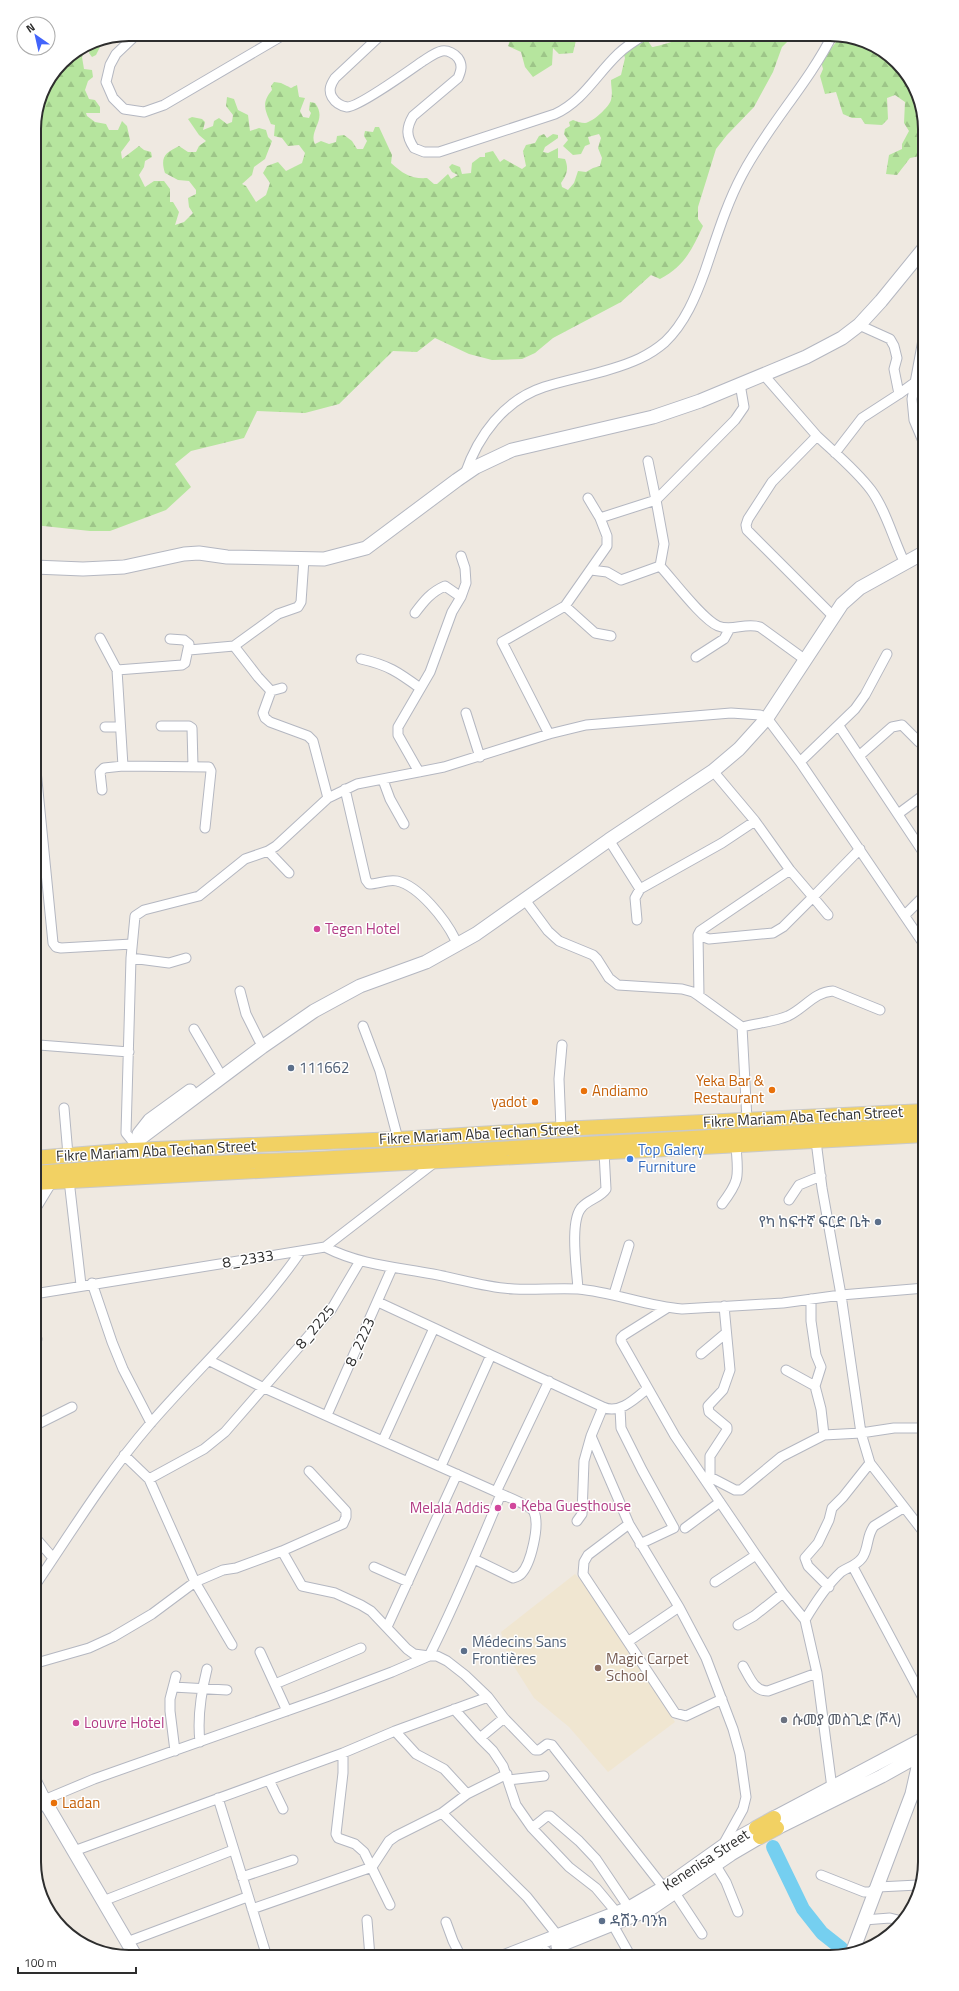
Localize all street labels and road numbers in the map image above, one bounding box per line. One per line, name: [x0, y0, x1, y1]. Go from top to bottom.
street label: Fikre Mariam Aba Techan Street: [702, 1100, 904, 1133]
street label: Fikre Mariam Aba Techan Street: [378, 1117, 580, 1150]
street label: Fikre Mariam Aba Techan Street: [55, 1134, 257, 1167]
street label: 8_2333: [221, 1243, 275, 1274]
street label: 8_2225: [289, 1300, 340, 1354]
street label: 8_2223: [339, 1314, 381, 1370]
street label: Kenenisa Street: [658, 1822, 754, 1896]

